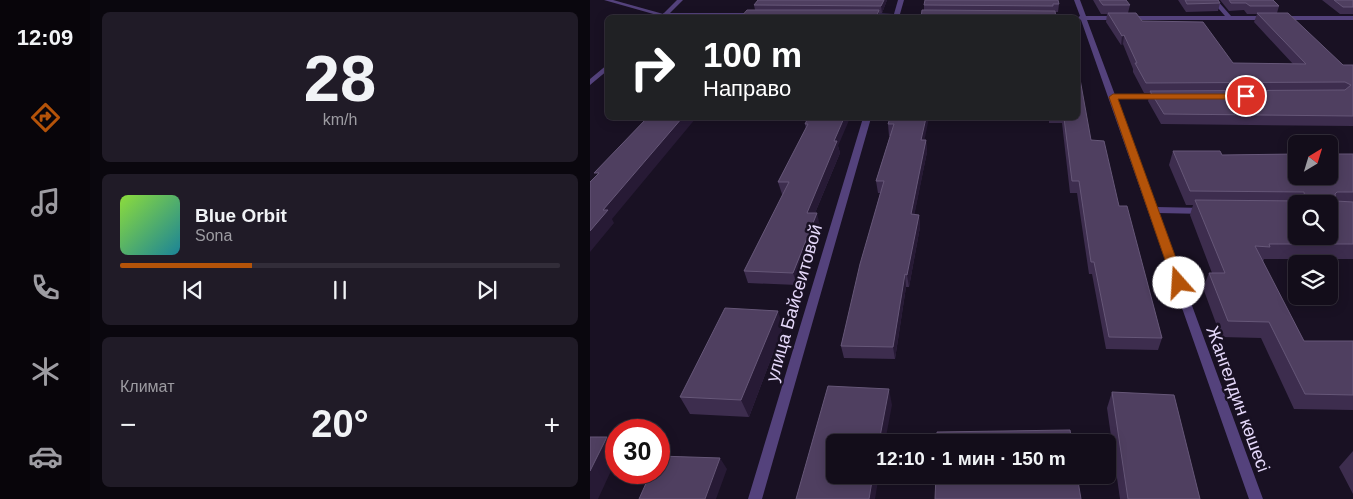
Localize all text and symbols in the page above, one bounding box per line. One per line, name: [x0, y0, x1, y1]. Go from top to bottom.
text: 12:09: [17, 25, 73, 50]
icon: right: [620, 35, 685, 100]
text: 100 m: [703, 35, 802, 74]
text: 28: [304, 42, 376, 115]
pin: [1225, 75, 1267, 117]
text: Направо: [703, 76, 791, 101]
icon: arrive: [1232, 82, 1260, 110]
icon: directions: [28, 100, 63, 135]
text: km/h: [323, 111, 357, 128]
north arrow: [1288, 135, 1338, 185]
map controls: [1288, 135, 1338, 305]
icon: music: [28, 185, 63, 220]
button: search: [1288, 195, 1338, 245]
text: Blue Orbit: [195, 205, 287, 226]
street label: улица Байсеитовой: [762, 222, 826, 384]
text: Sona: [195, 227, 232, 244]
button: layers: [1288, 255, 1338, 305]
position arrow: [1152, 256, 1204, 308]
icon: phone: [28, 270, 63, 305]
icon: previous: [179, 276, 207, 304]
icon: pause: [326, 276, 354, 304]
icon: next: [473, 276, 501, 304]
street label: Жангелдин көшесі: [1202, 323, 1274, 475]
icon: climate: [28, 354, 63, 389]
text: Климат: [120, 378, 174, 395]
text: 20°: [311, 403, 369, 445]
text: −: [120, 409, 136, 440]
text: +: [544, 409, 560, 440]
speed limit sign: 30: [605, 419, 670, 484]
icon: car: [28, 439, 63, 474]
text: 12:10 · 1 мин · 150 m: [876, 448, 1066, 469]

